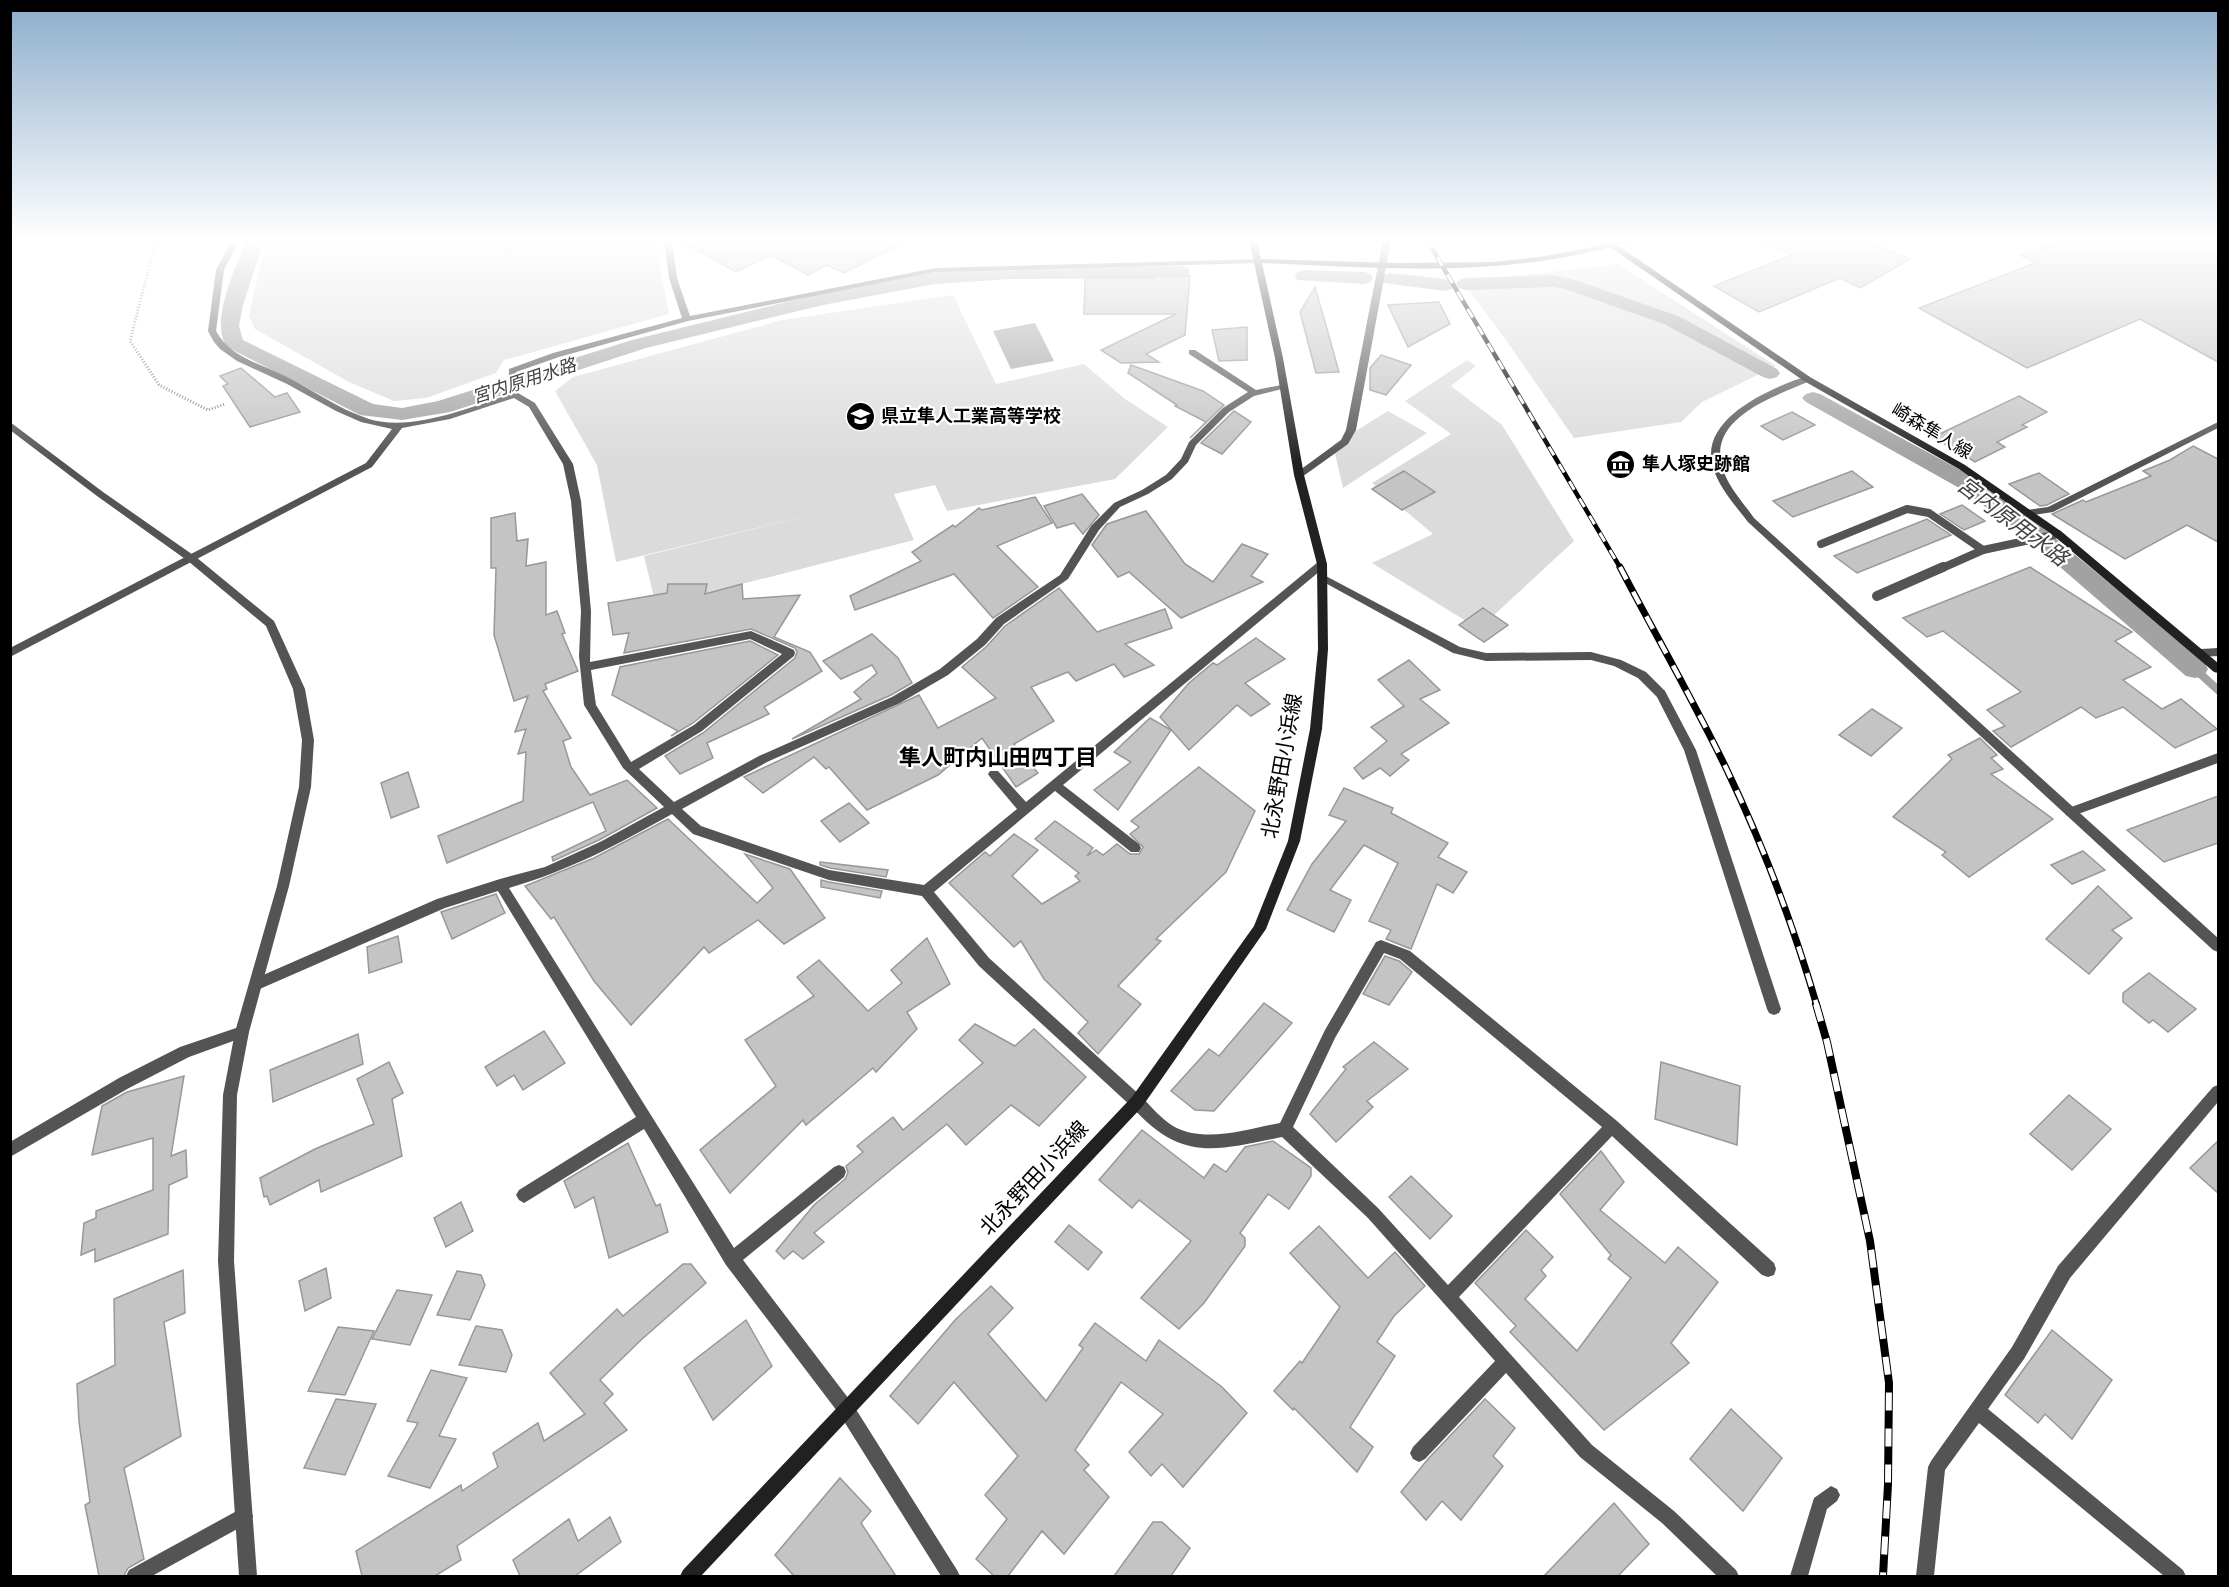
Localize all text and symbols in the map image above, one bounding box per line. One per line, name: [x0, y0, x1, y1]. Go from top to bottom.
water label: 宮内原用水路: [469, 352, 581, 408]
street label: 崎森隼人線: [1888, 398, 1977, 464]
school or university icon: 県立隼人工業高等学校: [844, 400, 876, 432]
place label: 県立隼人工業高等学校: [881, 404, 1061, 427]
museum icon: 隼人塚史跡館: [1605, 448, 1637, 480]
place label: 隼人塚史跡館: [1642, 452, 1750, 475]
water label: 宮内原用水路: [1952, 470, 2076, 573]
street label: 北永野田小浜線: [1255, 691, 1307, 840]
district label: 隼人町内山田四丁目: [899, 743, 1097, 771]
street label: 北永野田小浜線: [974, 1115, 1093, 1240]

